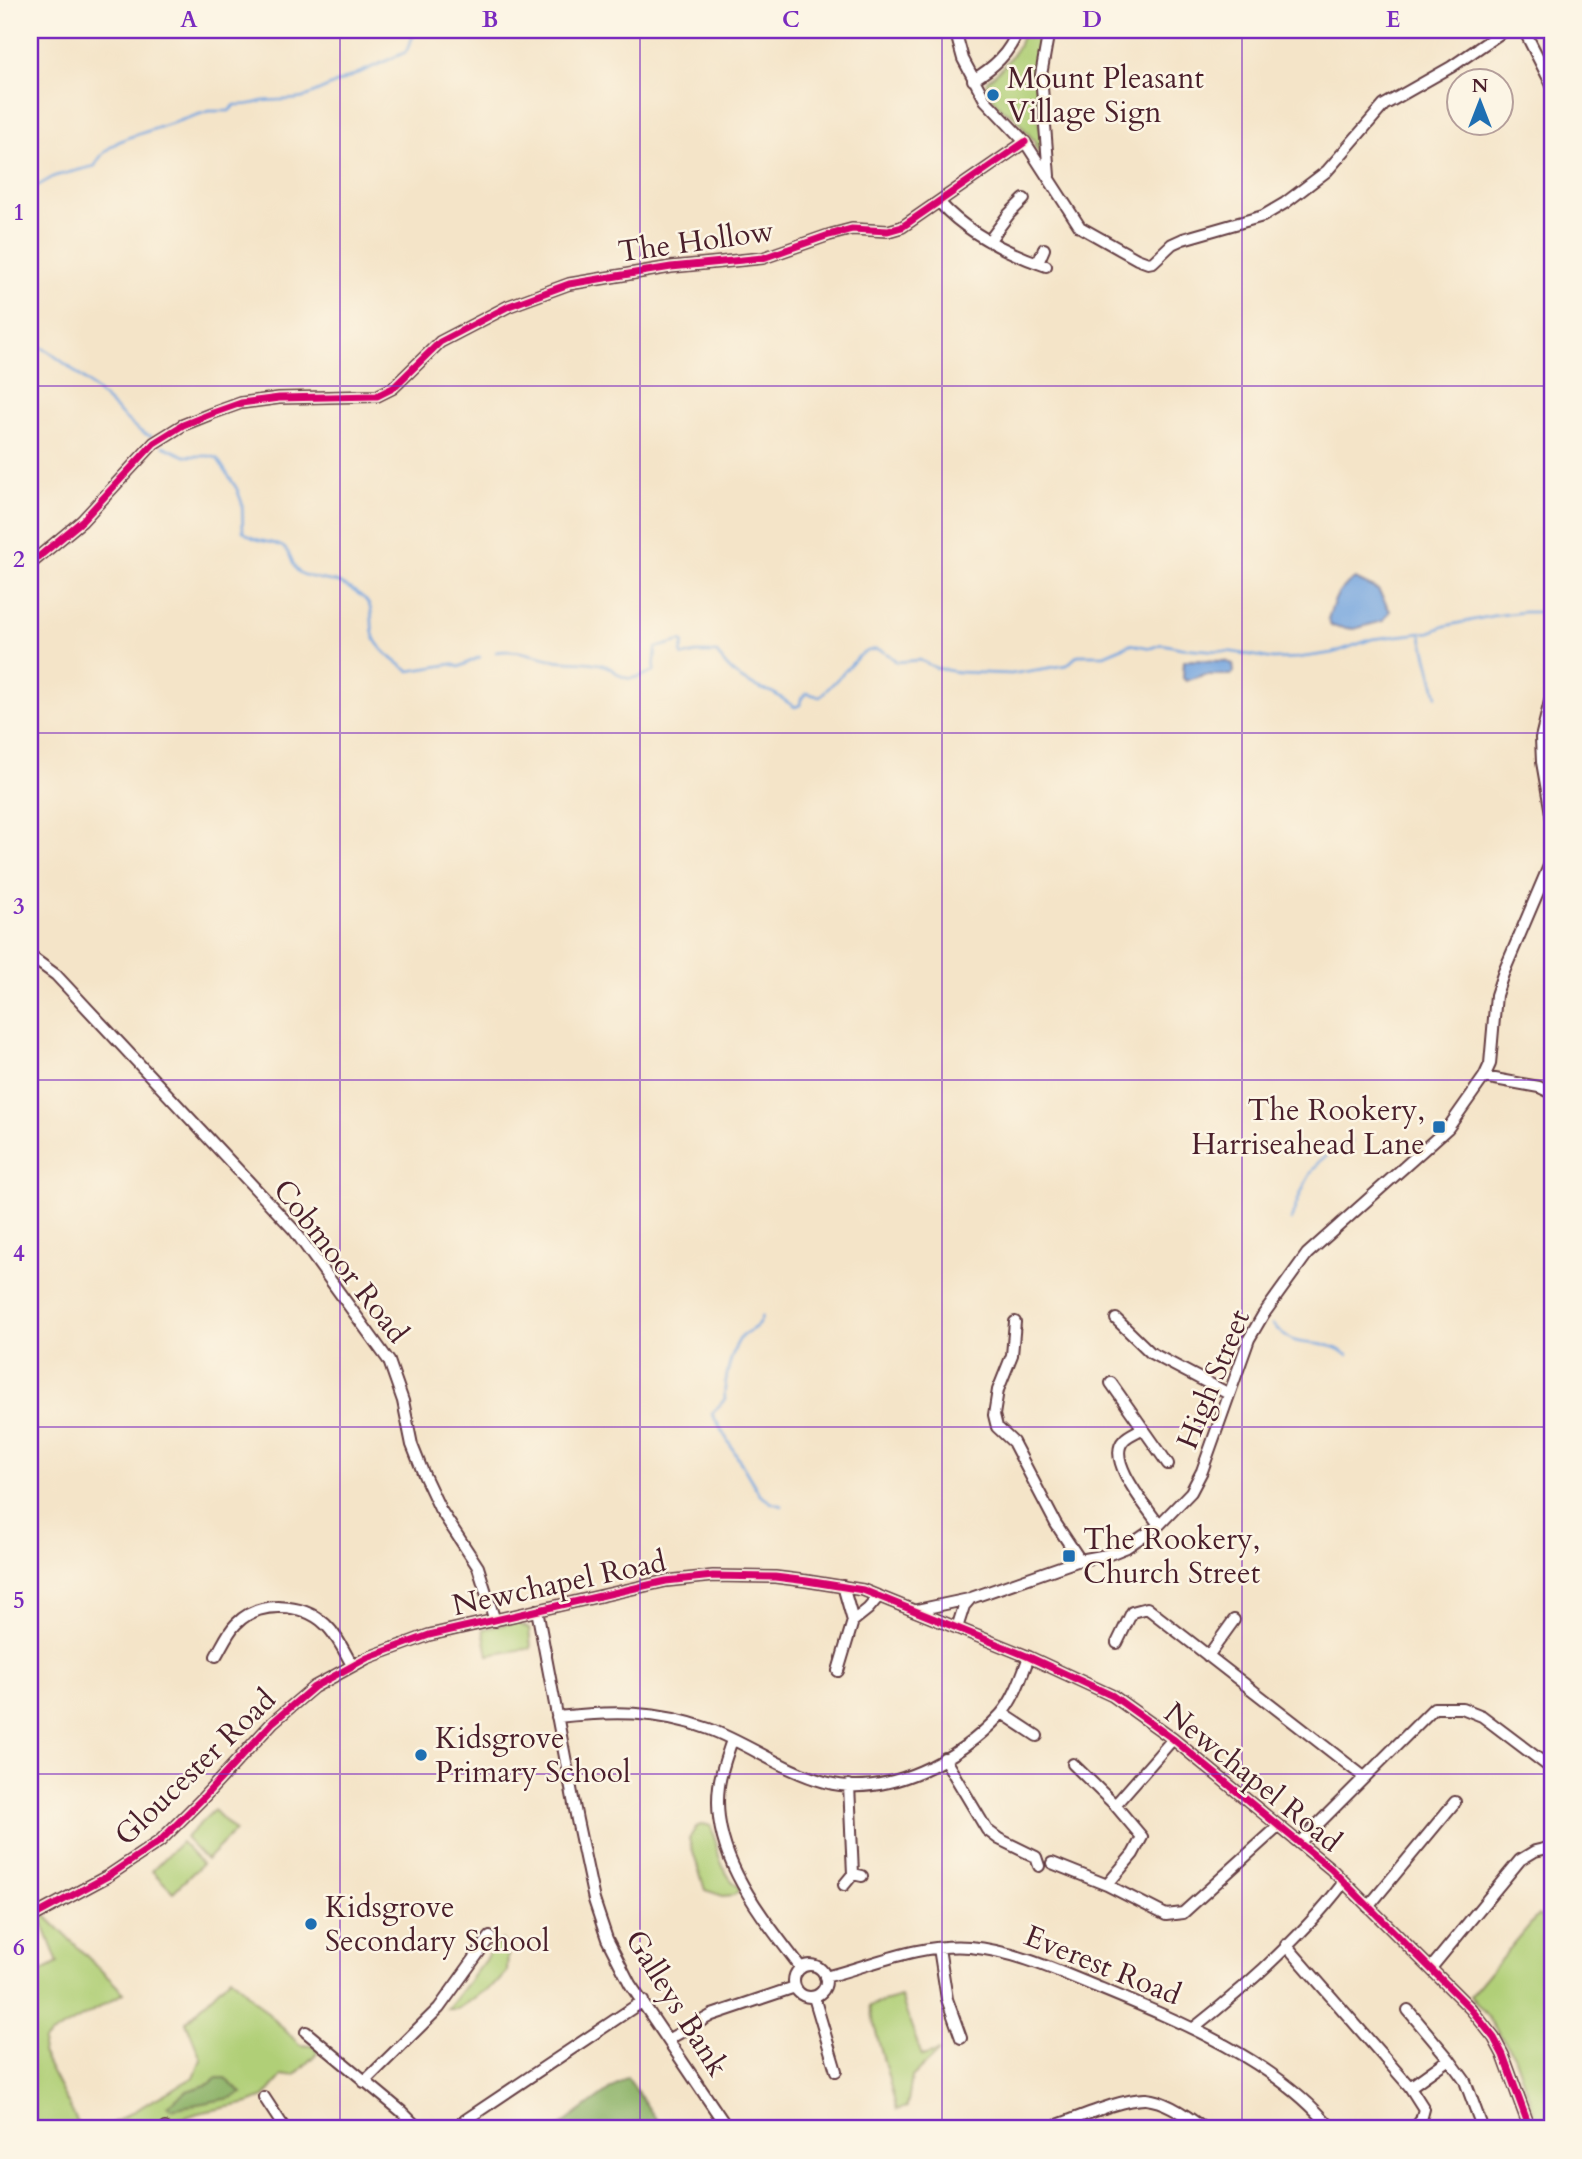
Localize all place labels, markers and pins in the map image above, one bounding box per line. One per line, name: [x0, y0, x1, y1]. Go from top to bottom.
place label: Mount Pleasant Village Sign: [1007, 58, 1205, 133]
marker: Mount Pleasant Village Sign: [985, 87, 1001, 103]
place label: The Rookery, Harriseahead Lane: [1191, 1090, 1425, 1165]
marker: The Rookery, Harriseahead Lane: [1431, 1119, 1447, 1135]
place label: The Rookery, Church Street: [1083, 1519, 1261, 1594]
marker: The Rookery, Church Street: [1061, 1548, 1077, 1564]
place label: Kidsgrove Primary School: [435, 1718, 631, 1793]
marker: Kidsgrove Primary School: [413, 1747, 429, 1763]
place label: Kidsgrove Secondary School: [325, 1887, 550, 1962]
marker: Kidsgrove Secondary School: [303, 1916, 319, 1932]

